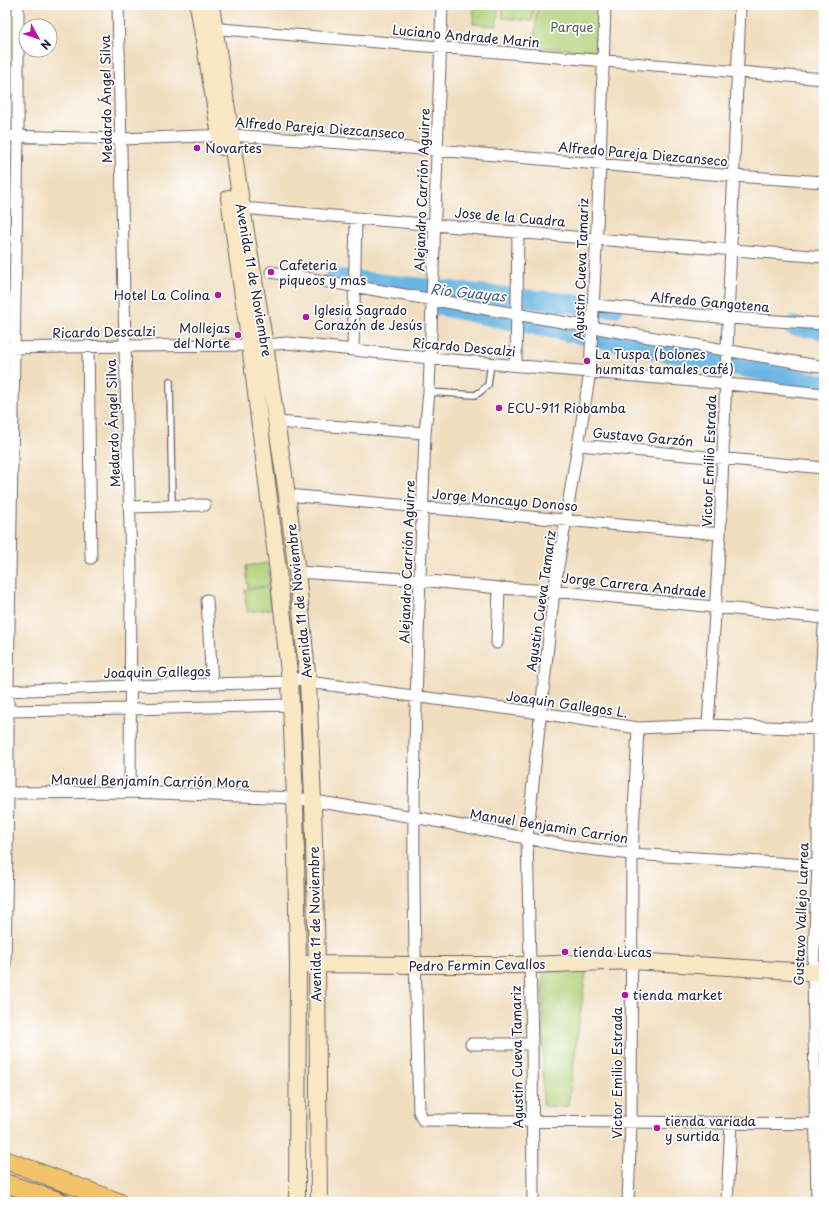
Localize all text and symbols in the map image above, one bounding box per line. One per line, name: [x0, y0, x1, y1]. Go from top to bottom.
park label: Parque: [550, 17, 594, 36]
north arrow: [18, 18, 58, 58]
street label: Luciano Andrade Marin: [392, 20, 540, 51]
street label: Medardo Ángel Silva: [95, 35, 116, 163]
text: N: [37, 36, 55, 54]
street label: Alejandro Carrión Aguirre: [409, 108, 434, 272]
street label: Alfredo Pareja Diezcanseco: [235, 112, 405, 143]
street label: Alfredo Pareja Diezcanseco: [558, 137, 729, 170]
place label: Novartes: [205, 138, 262, 157]
marker: Novartes: [192, 143, 202, 153]
street label: Agustin Cueva Tamariz: [569, 197, 592, 341]
street label: Avenida 11 de Noviembre: [232, 202, 277, 358]
street label: Jose de la Cuadra: [454, 202, 567, 231]
place label: Cafeteria piqueos y mas: [279, 255, 366, 289]
marker: Cafeteria piqueos y mas: [266, 267, 276, 277]
water label: Rio Guayas: [429, 278, 508, 307]
place label: Hotel La Colina: [114, 285, 211, 304]
street label: Alfredo Gangotena: [650, 287, 771, 316]
marker: Hotel La Colina: [213, 290, 223, 300]
place label: Iglesia Sagrado Corazón de Jesús: [314, 300, 422, 334]
marker: Iglesia Sagrado Corazón de Jesús: [301, 312, 311, 322]
place label: Mollejas del Norte: [173, 318, 230, 352]
street label: Ricardo Descalzi: [52, 321, 156, 342]
marker: Mollejas del Norte: [233, 330, 243, 340]
street label: Ricardo Descalzi: [412, 333, 516, 360]
place label: La Tuspa (bolones humitas tamales café): [595, 344, 734, 378]
marker: La Tuspa (bolones humitas tamales café): [582, 356, 592, 366]
street label: Medardo Ángel Silva: [101, 359, 124, 488]
street label: Victor Emilio Estrada: [697, 394, 720, 527]
place label: ECU-911 Riobamba: [507, 398, 627, 417]
marker: ECU-911 Riobamba: [494, 403, 504, 413]
street label: Gustavo Garzón: [592, 423, 694, 450]
street label: Alejandro Carrión Aguirre: [394, 480, 419, 644]
street label: Jorge Moncayo Donoso: [431, 484, 579, 515]
street label: Avenida 11 de Noviembre: [281, 523, 316, 679]
street label: Agustin Cueva Tamariz: [521, 529, 560, 673]
street label: Jorge Carrera Andrade: [561, 567, 707, 602]
street label: Joaquin Gallegos: [103, 661, 211, 682]
street label: Joaquin Gallegos L.: [505, 686, 629, 721]
street label: Manuel Benjamín Carrión Mora: [51, 769, 249, 792]
street label: Manuel Benjamin Carrion: [469, 804, 630, 847]
street label: Gustavo Vallejo Larrea: [789, 841, 813, 986]
street label: Avenida 11 de Noviembre: [304, 846, 325, 1002]
place label: tienda Lucas: [573, 942, 652, 961]
marker: tienda Lucas: [560, 947, 570, 957]
street label: Pedro Fermin Cevallos: [408, 954, 546, 975]
place label: tienda market: [633, 985, 722, 1004]
street label: Agustin Cueva Tamariz: [506, 986, 527, 1128]
marker: tienda market: [620, 990, 630, 1000]
street label: Victor Emilio Estrada: [607, 1006, 626, 1139]
place label: tienda variada y surtida: [665, 1111, 757, 1145]
marker: tienda variada y surtida: [652, 1123, 662, 1133]

